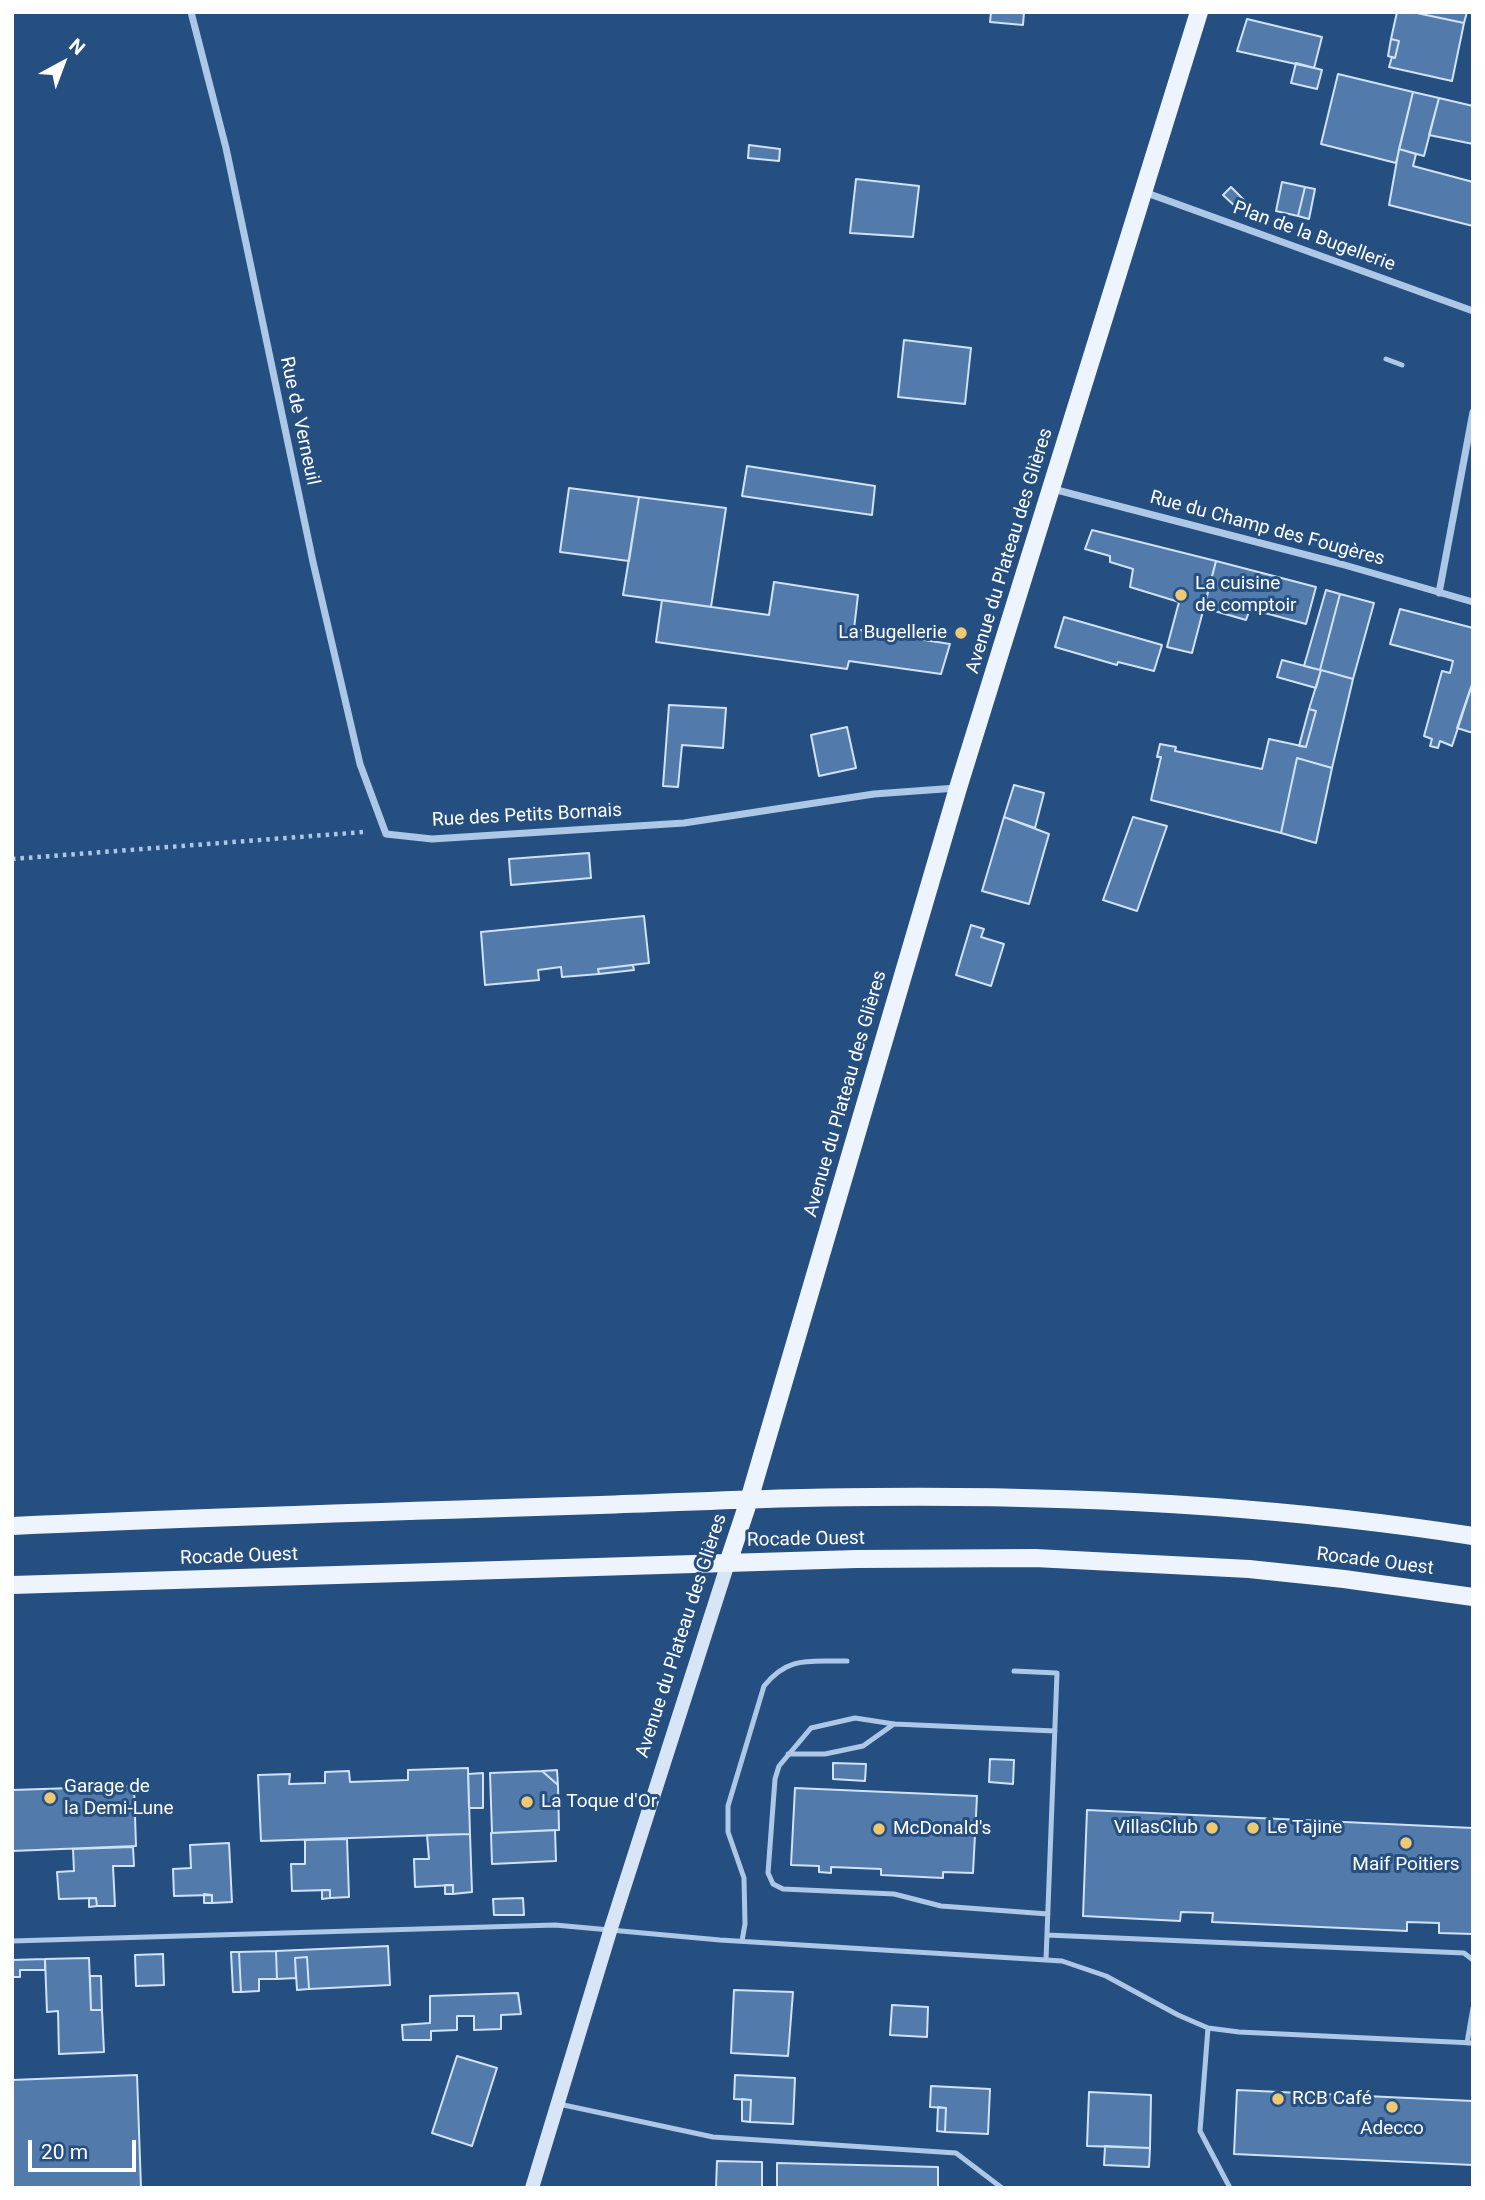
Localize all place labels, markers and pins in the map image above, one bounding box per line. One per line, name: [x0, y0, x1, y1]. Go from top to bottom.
place label: La cuisine de comptoir: [1195, 573, 1297, 617]
marker: La cuisine de comptoir: [1173, 587, 1189, 603]
place label: La Bugellerie: [838, 622, 947, 644]
marker: La Bugellerie: [953, 625, 969, 641]
place label: Garage de la Demi-Lune: [64, 1776, 174, 1820]
marker: Garage de la Demi-Lune: [42, 1790, 58, 1806]
place label: La Toque d'Or: [541, 1791, 657, 1813]
marker: La Toque d'Or: [519, 1794, 535, 1810]
place label: VillasClub: [1114, 1817, 1198, 1839]
place label: Le Tajine: [1267, 1817, 1342, 1839]
place label: McDonald's: [893, 1818, 991, 1840]
marker: VillasClub: [1204, 1820, 1220, 1836]
marker: Le Tajine: [1245, 1820, 1261, 1836]
marker: McDonald's: [871, 1821, 887, 1837]
marker: Maif Poitiers: [1398, 1835, 1414, 1851]
place label: Maif Poitiers: [1352, 1854, 1460, 1876]
place label: RCB Café: [1292, 2088, 1372, 2110]
marker: RCB Café: [1270, 2091, 1286, 2107]
marker: Adecco: [1384, 2099, 1400, 2115]
place label: Adecco: [1360, 2118, 1424, 2140]

